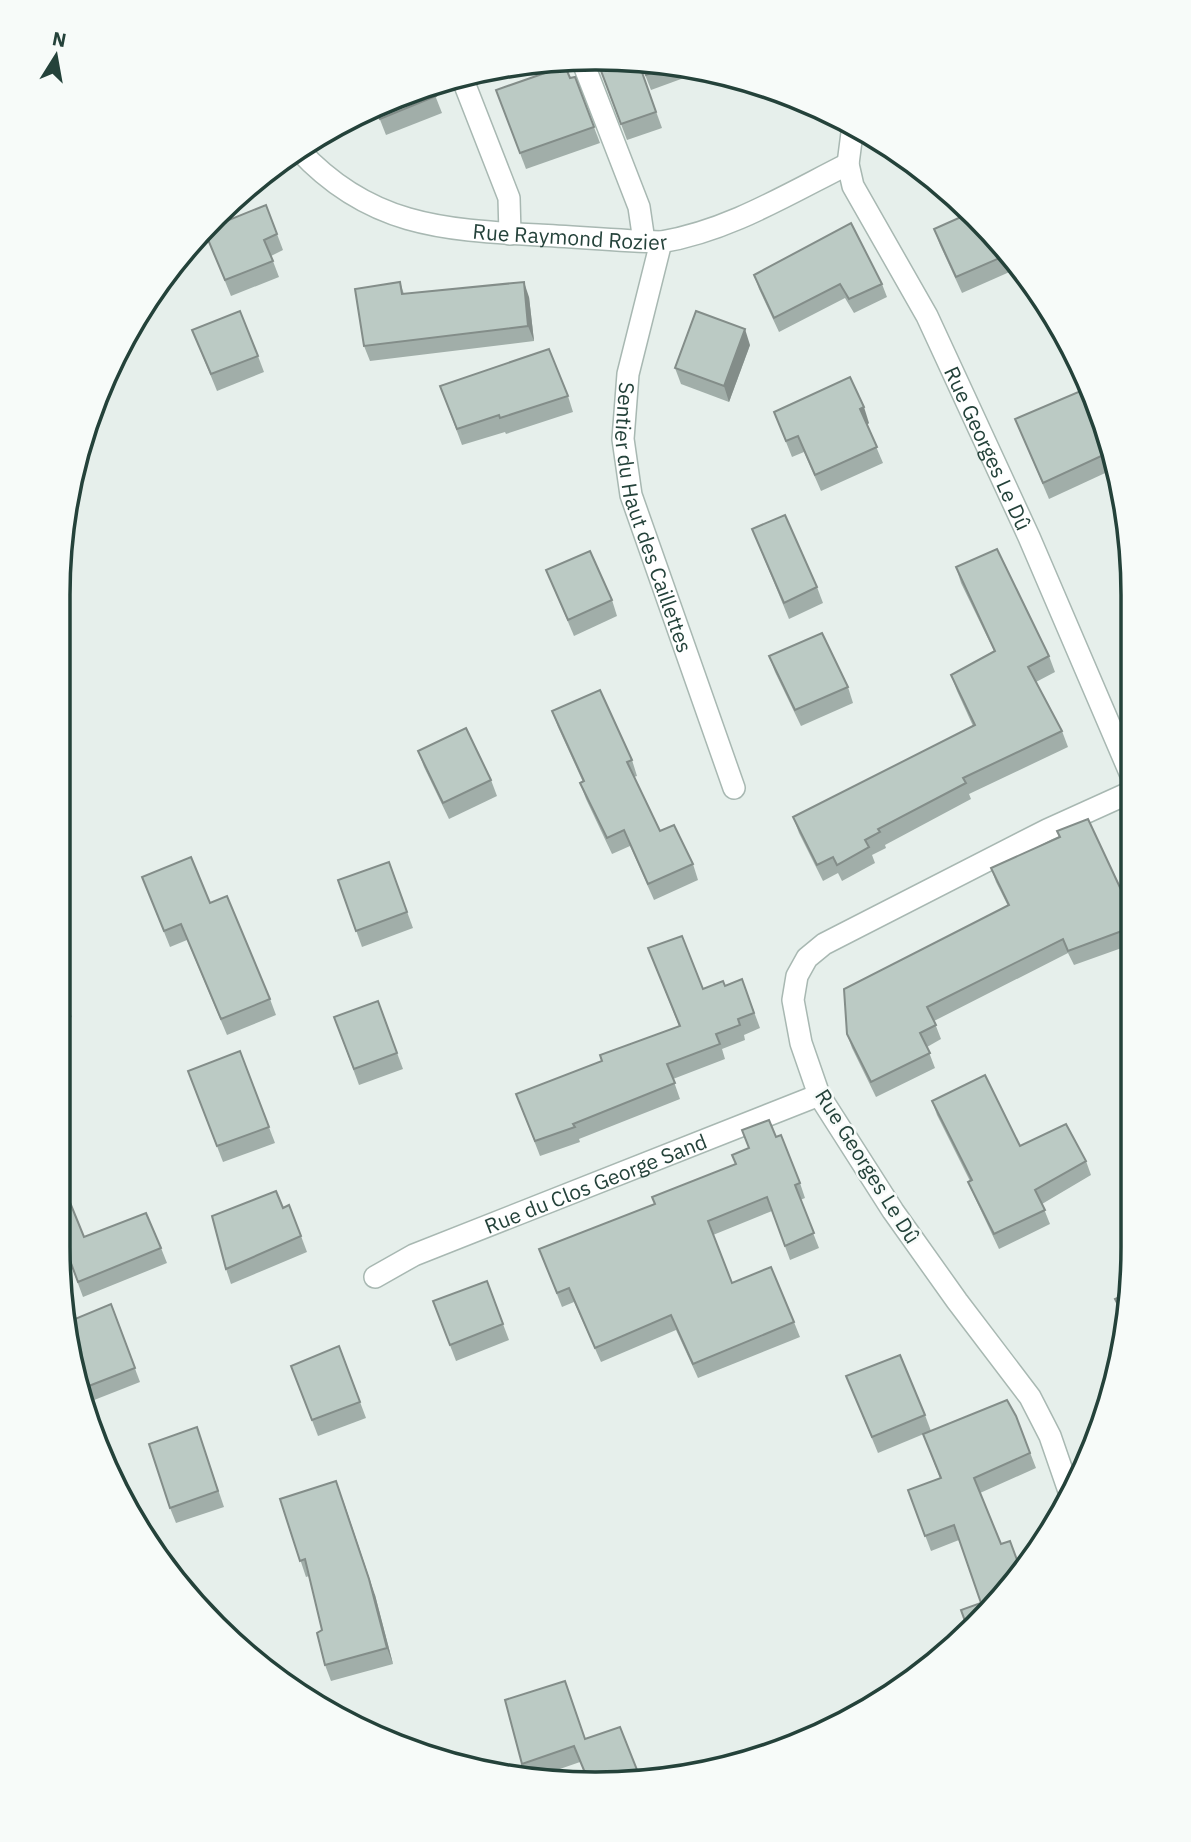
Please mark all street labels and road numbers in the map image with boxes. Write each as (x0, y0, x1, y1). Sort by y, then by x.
street label: Rue Raymond Rozier (471, 217, 670, 256)
street label: Rue Georges Le Dû (938, 362, 1038, 535)
street label: Sentier du Haut des Caillettes (609, 381, 699, 656)
street label: Rue Georges Le Dû (809, 1083, 927, 1249)
street label: Rue du Clos George Sand (480, 1127, 711, 1240)

